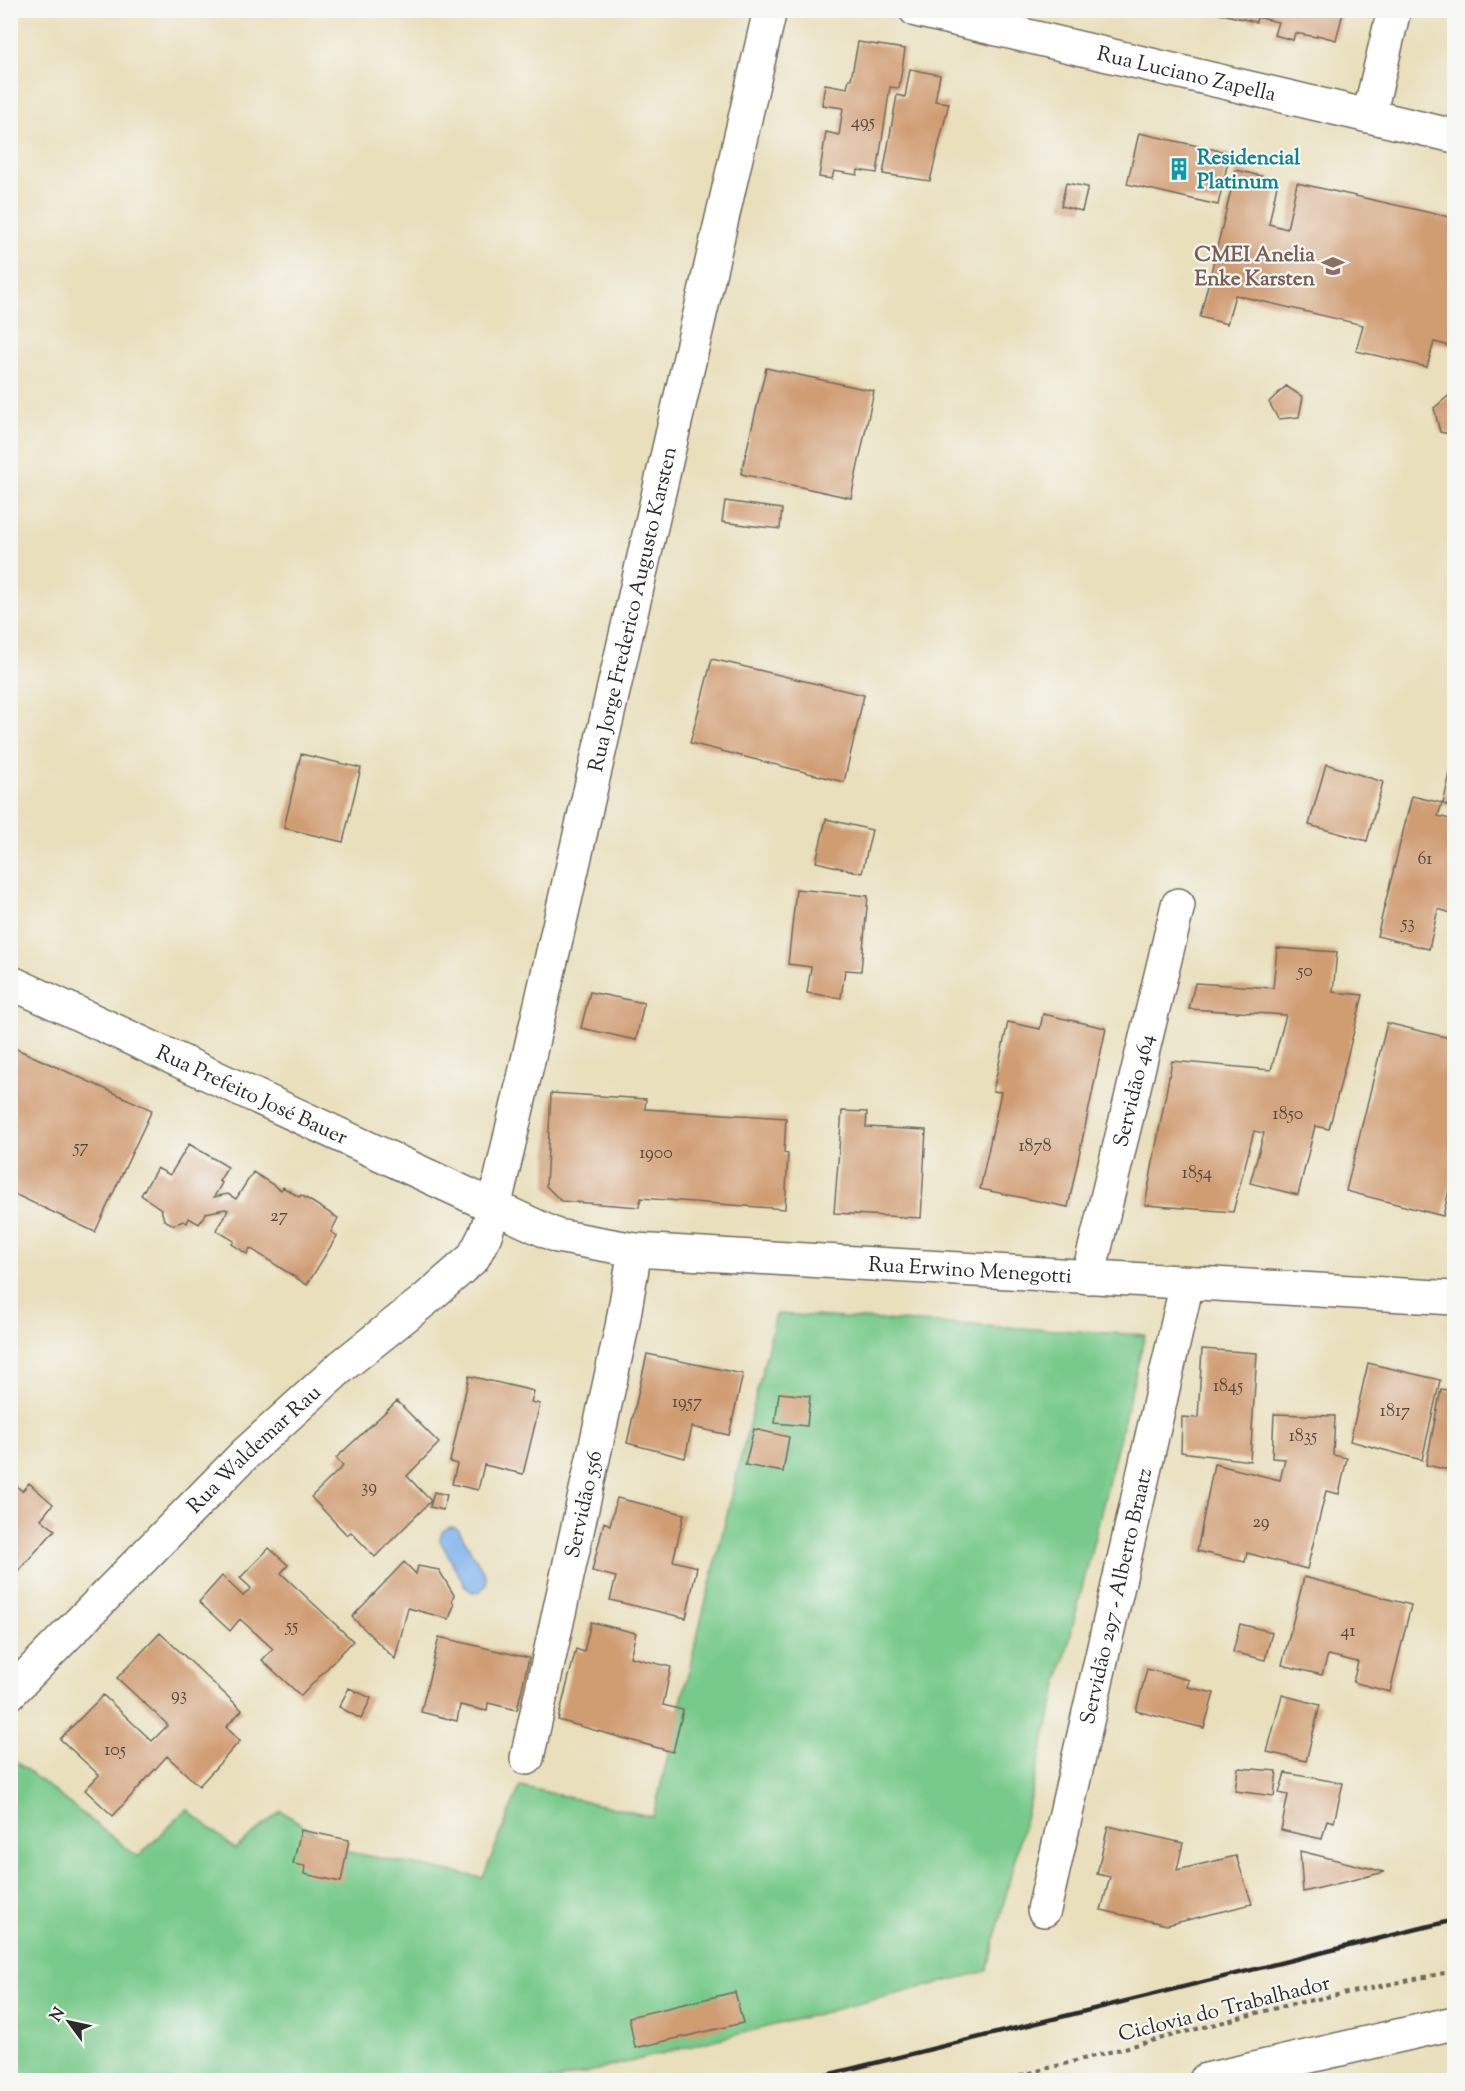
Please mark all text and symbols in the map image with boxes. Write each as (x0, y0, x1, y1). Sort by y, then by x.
street label: Rua Luciano Zapella (1094, 40, 1279, 111)
house number: 495 (851, 110, 875, 136)
place label: Residencial Platinum (1197, 144, 1300, 198)
building icon: Residencial Platinum (1166, 156, 1192, 182)
place label: CMEI Anelia Enke Karsten (1194, 241, 1316, 295)
school or university icon: CMEI Anelia Enke Karsten (1320, 253, 1346, 279)
street label: Rua Jorge Frederico Augusto Karsten (582, 444, 686, 775)
house number: 61 (1418, 847, 1432, 873)
house number: 53 (1400, 911, 1415, 937)
house number: 50 (1296, 959, 1313, 985)
street label: Servidão 464 (1107, 1031, 1163, 1150)
street label: Rua Prefeito José Bauer (151, 1039, 352, 1154)
house number: 1850 (1273, 1102, 1303, 1128)
house number: 1878 (1018, 1134, 1052, 1160)
house number: 57 (72, 1135, 89, 1161)
house number: 1900 (639, 1141, 673, 1167)
house number: 1854 (1182, 1161, 1212, 1187)
house number: 27 (270, 1204, 288, 1230)
street label: Rua Erwino Menegotti (867, 1251, 1073, 1293)
house number: 1845 (1213, 1374, 1243, 1400)
street label: Rua Waldemar Rau (181, 1379, 329, 1521)
house number: 1957 (672, 1390, 702, 1416)
house number: 1817 (1380, 1399, 1410, 1425)
house number: 1835 (1289, 1424, 1317, 1450)
street label: Servidão 556 (559, 1448, 611, 1561)
street label: Servidão 297 - Alberto Braatz (1074, 1465, 1161, 1727)
house number: 39 (361, 1475, 377, 1501)
house number: 29 (1252, 1510, 1270, 1536)
house number: 55 (285, 1614, 298, 1640)
house number: 41 (1340, 1619, 1356, 1645)
house number: 93 (171, 1683, 187, 1709)
house number: 105 (104, 1738, 126, 1764)
street label: Ciclovia do Trabalhador (1116, 1969, 1334, 2051)
north arrow (39, 1992, 99, 2052)
text: N (45, 2003, 72, 2027)

